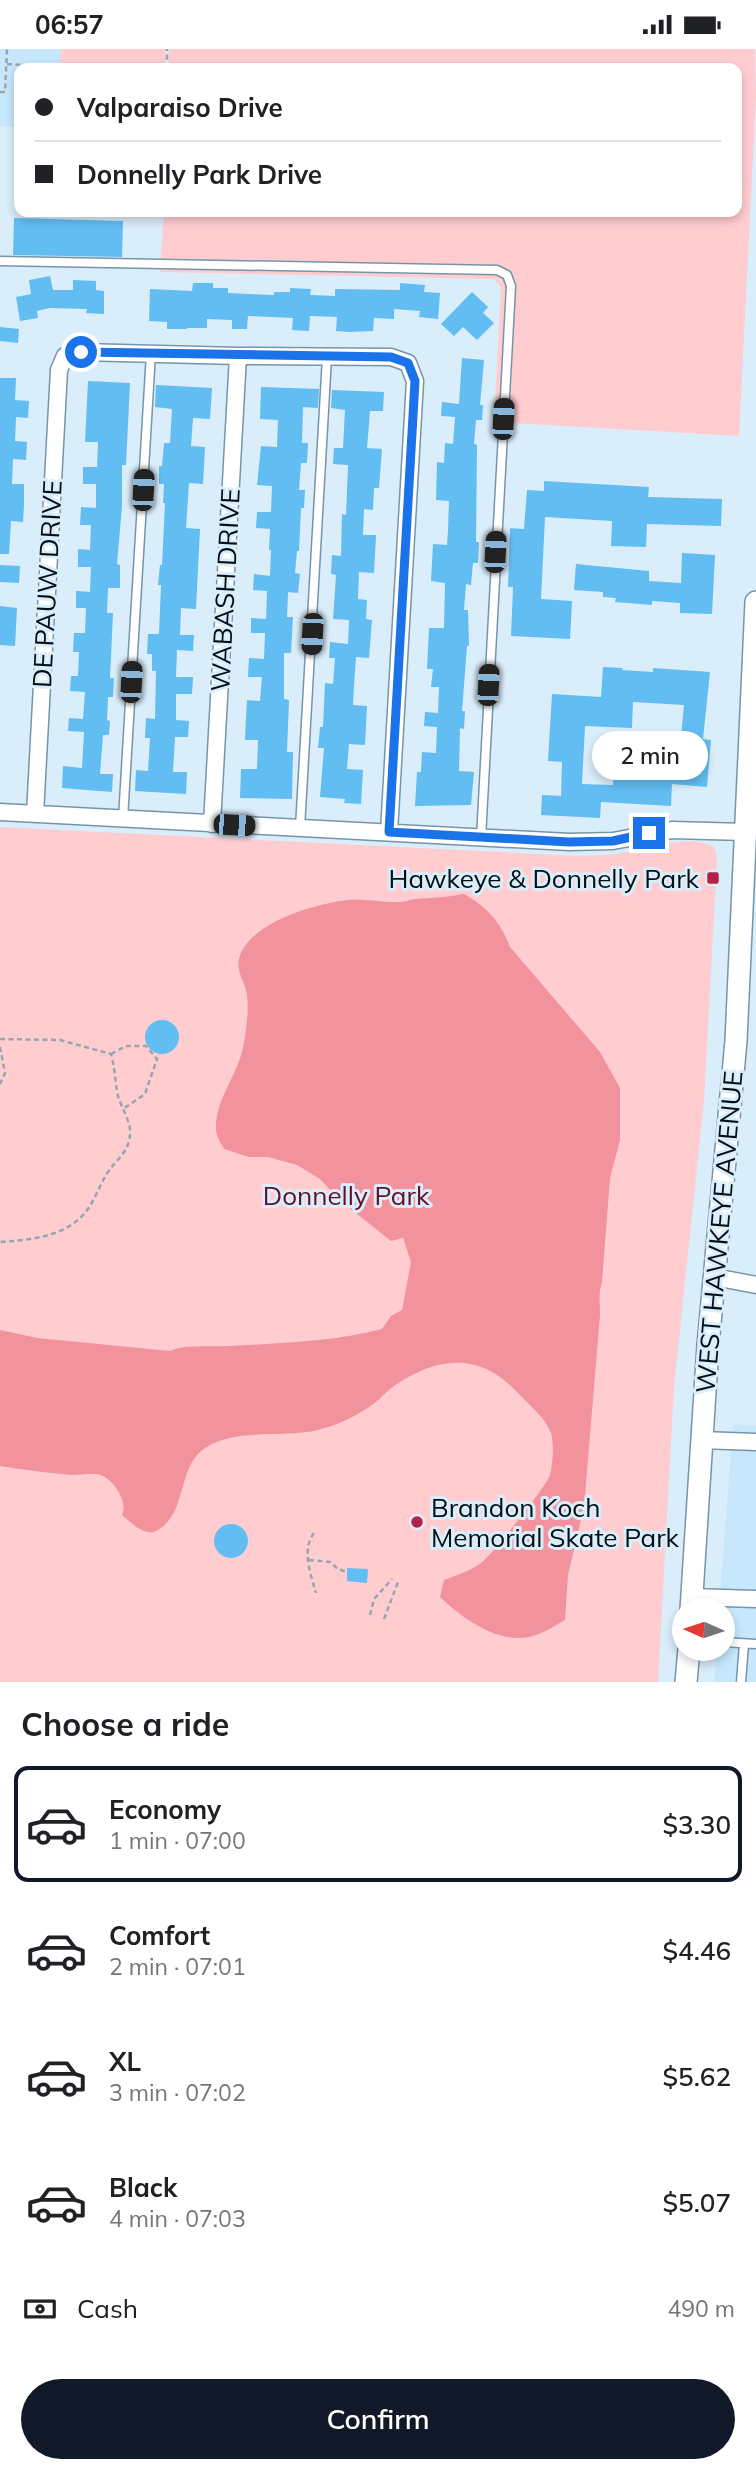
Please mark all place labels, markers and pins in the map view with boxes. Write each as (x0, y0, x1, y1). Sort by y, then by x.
place label: Hawkeye & Donnelly Park (389, 862, 700, 895)
marker: Hawkeye & Donnelly Park (705, 870, 721, 886)
place label: Brandon Koch Memorial Skate Park (431, 1491, 680, 1554)
marker: Brandon Koch Memorial Skate Park (409, 1514, 425, 1530)

